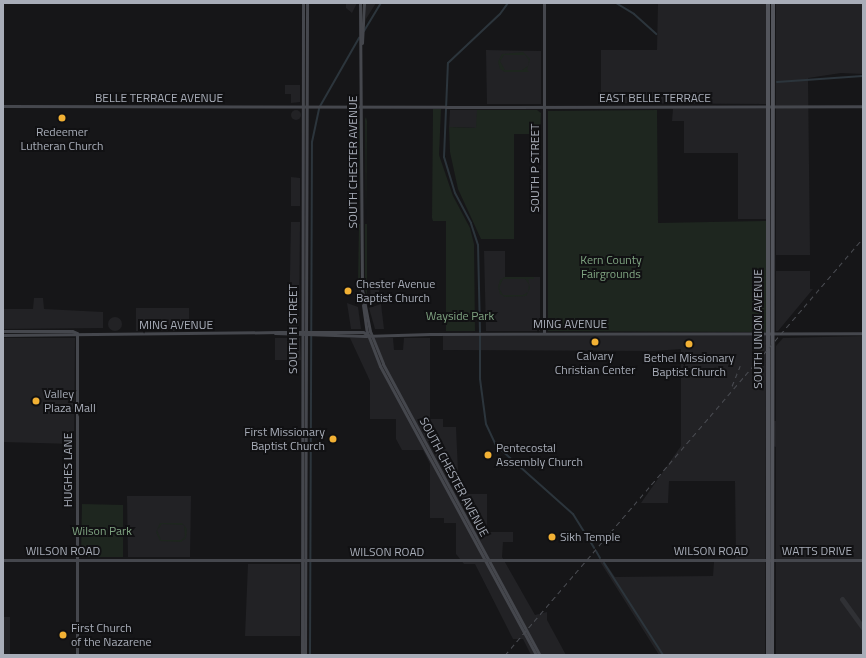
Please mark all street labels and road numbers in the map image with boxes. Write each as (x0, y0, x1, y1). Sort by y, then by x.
street label: BELLE TERRACE AVENUE (95, 91, 223, 105)
street label: EAST BELLE TERRACE (599, 91, 711, 105)
street label: SOUTH CHESTER AVENUE (346, 96, 360, 228)
street label: SOUTH P STREET (528, 124, 542, 212)
street label: SOUTH UNION AVENUE (751, 269, 765, 389)
street label: SOUTH H STREET (286, 284, 300, 374)
street label: MING AVENUE (533, 317, 607, 331)
street label: MING AVENUE (139, 318, 213, 332)
street label: SOUTH CHESTER AVENUE (416, 415, 492, 539)
street label: HUGHES LANE (61, 433, 75, 507)
street label: WILSON ROAD (26, 544, 100, 558)
street label: WILSON ROAD (674, 544, 748, 558)
street label: WATTS DRIVE (782, 544, 852, 558)
street label: WILSON ROAD (350, 545, 424, 559)

